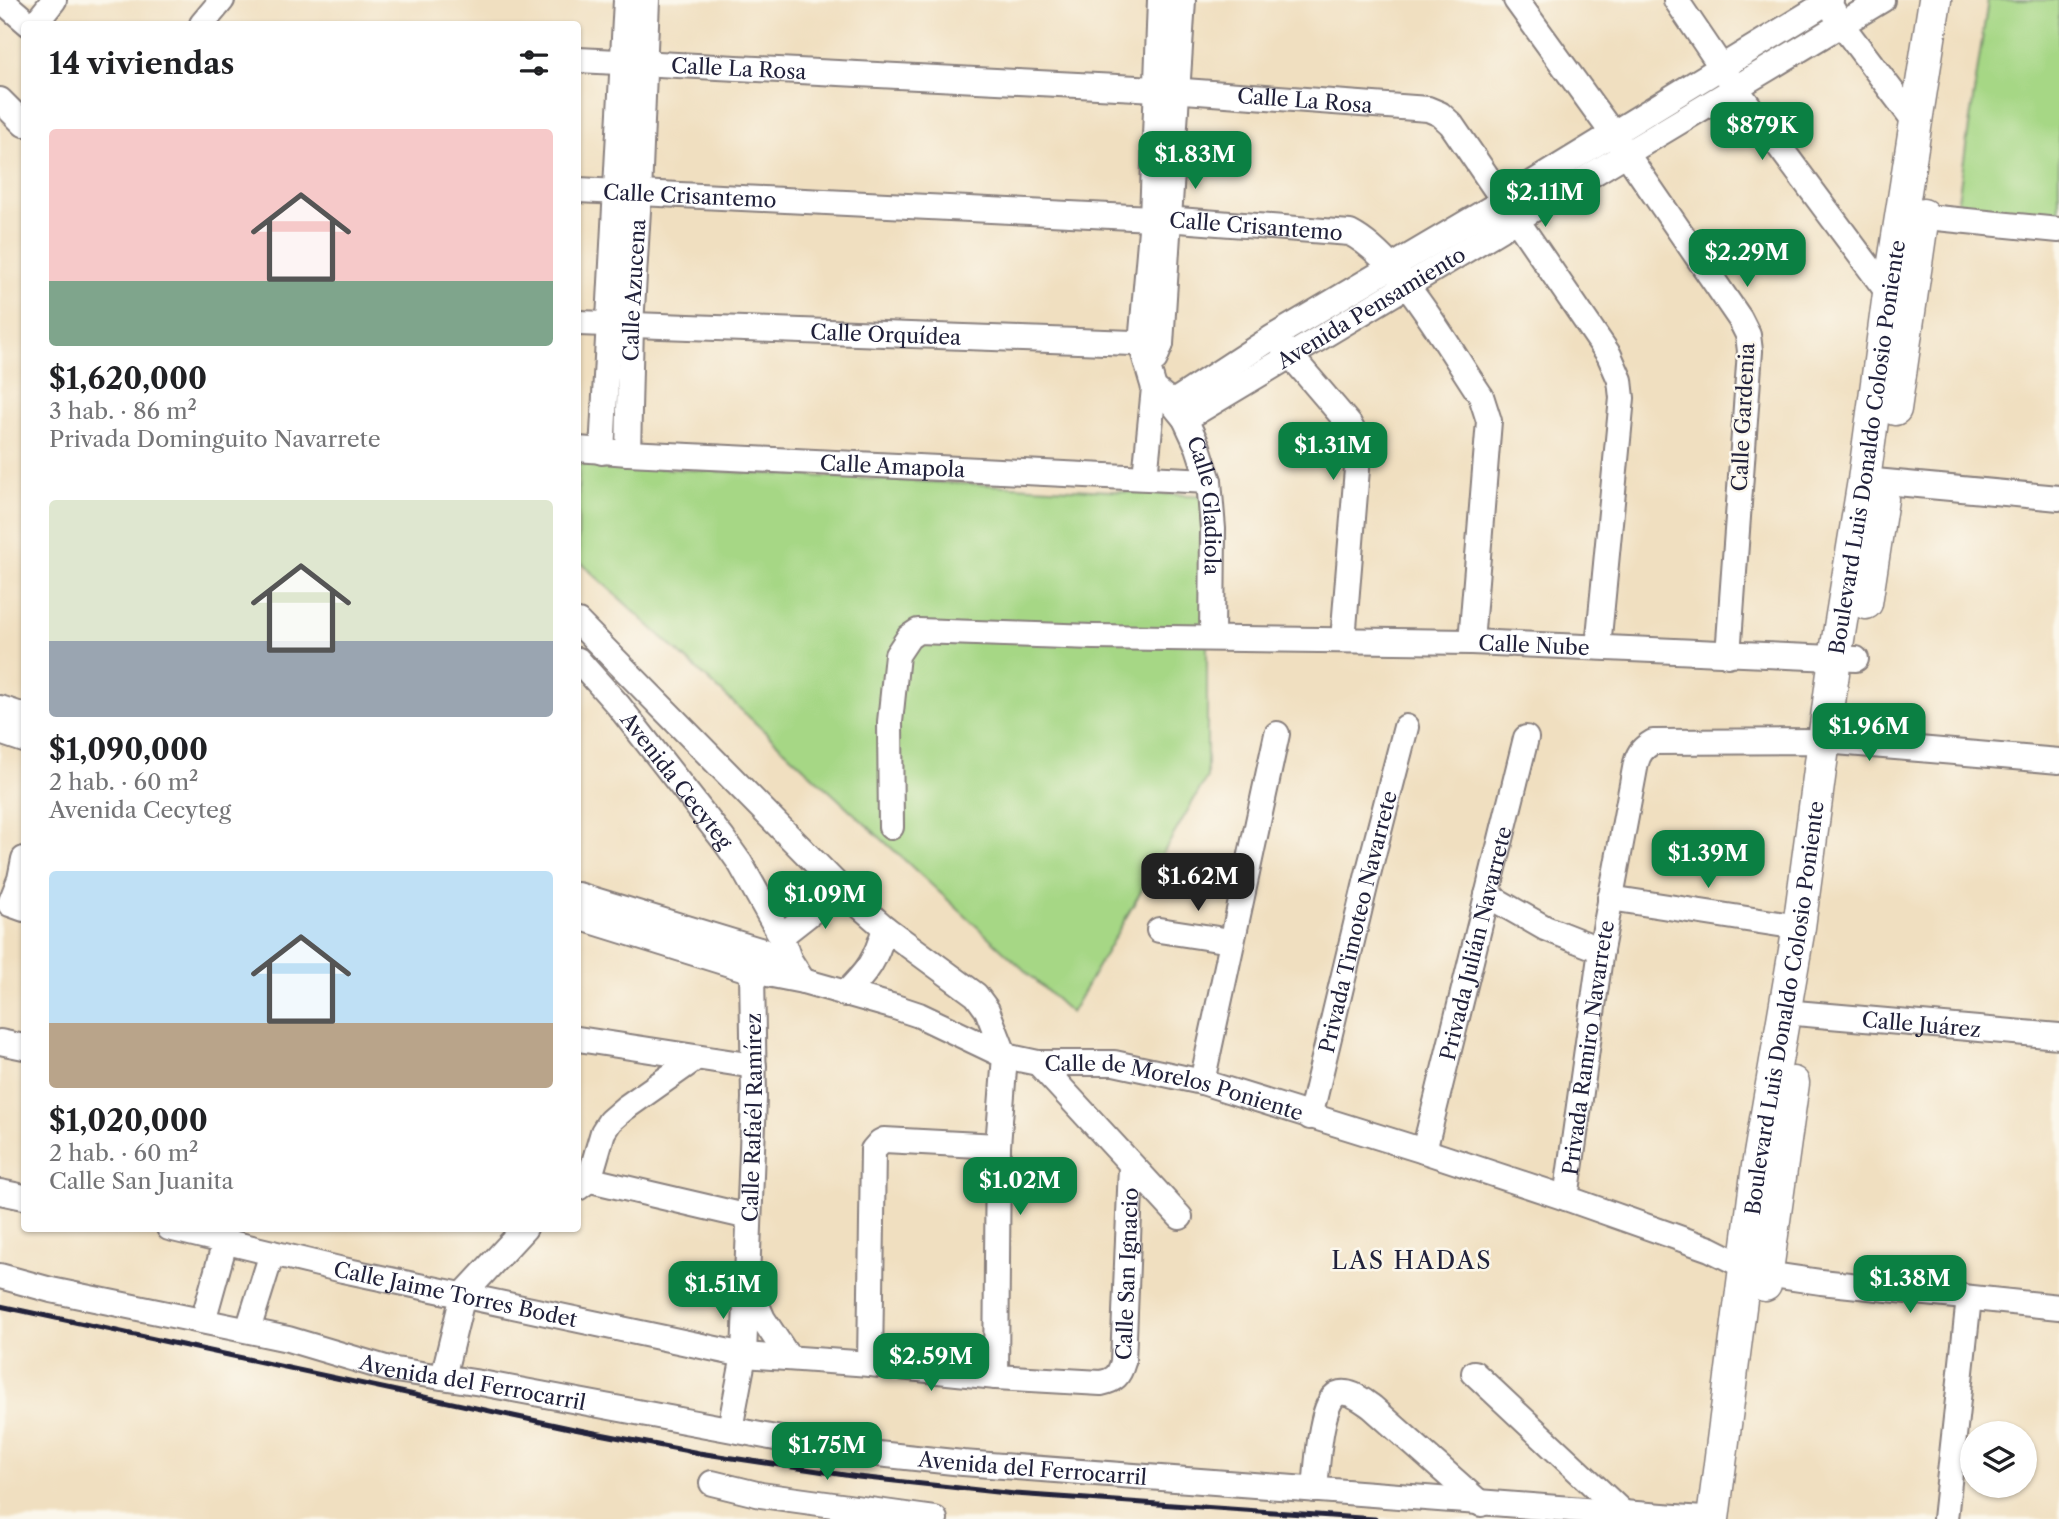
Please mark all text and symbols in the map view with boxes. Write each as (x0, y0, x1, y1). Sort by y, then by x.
icon: filters (515, 44, 553, 82)
text: 14 viviendas (49, 45, 235, 82)
street label: Calle La Rosa (670, 52, 808, 84)
street label: Calle La Rosa (1236, 82, 1374, 117)
pin: $879K (1713, 102, 1811, 162)
text: $879K (1726, 111, 1798, 139)
pin: $1.83M (1138, 132, 1252, 191)
text: $1.83M (1154, 140, 1236, 168)
pin: $2.11M (1488, 170, 1602, 229)
icon: home (238, 174, 364, 300)
text: $2.11M (1506, 178, 1584, 206)
street label: Calle Crisantemo (603, 179, 777, 212)
street label: Calle Crisantemo (1169, 207, 1344, 245)
street label: Calle Azucena (618, 217, 650, 362)
pin: $2.29M (1690, 230, 1804, 289)
text: $2.29M (1705, 238, 1789, 266)
street label: Boulevard Luis Donaldo Colosio Poniente (1823, 238, 1910, 656)
street label: Avenida Pensamiento (1271, 241, 1470, 374)
street label: Calle Orquídea (810, 319, 963, 349)
street label: Calle Gardenia (1727, 341, 1759, 492)
text: $1,620,000 (49, 360, 207, 397)
text: 3 hab. · 86 m² (49, 397, 197, 425)
pin: $1.31M (1276, 422, 1390, 482)
text: Privada Dominguito Navarrete (49, 425, 381, 453)
text: $1.31M (1294, 431, 1372, 459)
street label: Calle Gladiola (1182, 432, 1226, 576)
street label: Calle Amapola (819, 450, 967, 482)
icon: home (238, 545, 364, 671)
street label: Calle Nube (1478, 630, 1590, 660)
pin: $1.96M (1812, 704, 1926, 763)
street label: Avenida Cecyteg (615, 706, 739, 854)
text: $1.96M (1829, 712, 1909, 740)
text: $1,090,000 (49, 731, 208, 768)
text: 2 hab. · 60 m² (49, 768, 199, 796)
street label: Privada Timoteo Navarrete (1313, 788, 1402, 1055)
text: Avenida Cecyteg (49, 796, 231, 824)
street label: Boulevard Luis Donaldo Colosio Poniente (1739, 799, 1828, 1216)
street label: Privada Julián Navarrete (1434, 824, 1516, 1063)
pin: $1.39M (1651, 830, 1765, 890)
text: $1.39M (1668, 839, 1748, 867)
pin: $1.62M (1141, 853, 1255, 913)
text: $1.62M (1157, 862, 1239, 890)
pin: $1.09M (768, 872, 882, 931)
text: $1.09M (784, 880, 866, 908)
icon: home (238, 916, 364, 1042)
street label: Privada Ramiro Navarrete (1557, 918, 1619, 1177)
street label: Calle Juárez (1861, 1006, 1982, 1042)
street label: Calle Rafaél Ramírez (737, 1013, 767, 1223)
street label: Calle de Morelos Poniente (1044, 1051, 1306, 1125)
text: $1,020,000 (49, 1102, 208, 1139)
text: 2 hab. · 60 m² (49, 1139, 199, 1167)
pin: $1.02M (963, 1158, 1077, 1217)
text: $1.02M (979, 1166, 1061, 1194)
text: Calle San Juanita (49, 1167, 234, 1195)
street label: Calle San Ignacio (1111, 1187, 1143, 1361)
district label: LAS HADAS (1331, 1246, 1493, 1275)
street label: Calle Jaime Torres Bodet (331, 1256, 580, 1332)
pin: $1.38M (1853, 1256, 1967, 1315)
pin: $1.51M (666, 1262, 780, 1321)
text: $1.38M (1869, 1264, 1951, 1292)
text: $1.51M (684, 1270, 762, 1298)
pin: $2.59M (874, 1334, 988, 1393)
text: $2.59M (889, 1342, 973, 1370)
street label: Avenida del Ferrocarril (356, 1348, 588, 1415)
map controls (1960, 1421, 2037, 1498)
button: layers (1960, 1421, 2037, 1498)
pin: $1.75M (770, 1422, 884, 1482)
text: $1.75M (788, 1431, 866, 1459)
street label: Avenida del Ferrocarril (916, 1446, 1148, 1489)

